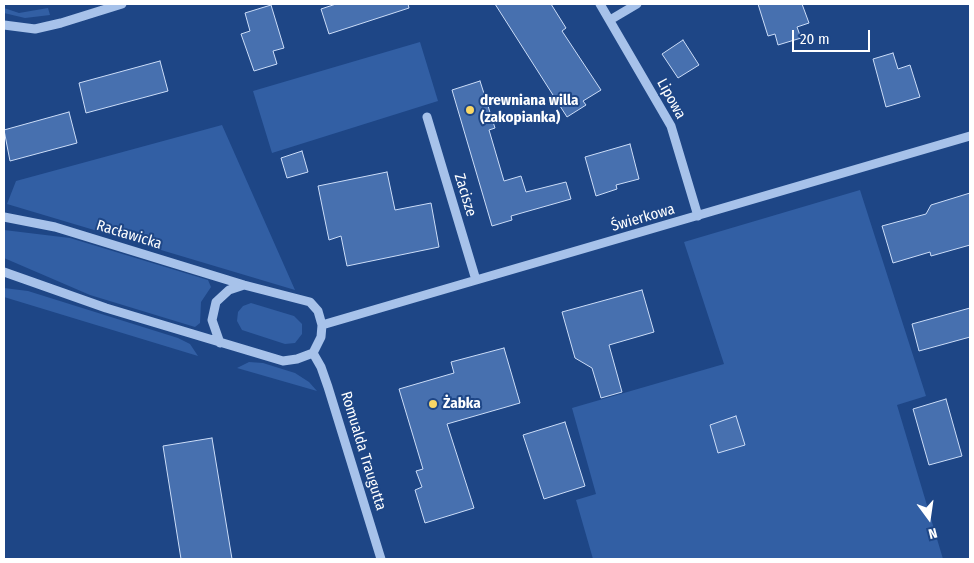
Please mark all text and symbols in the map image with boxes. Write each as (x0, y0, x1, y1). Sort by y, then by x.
scale bar (794, 20, 872, 52)
text: 20 m (800, 30, 830, 48)
street label: Lipowa (653, 76, 689, 122)
place label: drewniana willa (zakopianka) (480, 92, 579, 127)
marker: drewniana willa (zakopianka) (464, 104, 476, 116)
street label: Zacisze (450, 171, 480, 219)
street label: Świerkowa (609, 200, 677, 236)
street label: Racławicka (94, 217, 164, 253)
street label: Romualda Traugutta (336, 389, 390, 513)
place label: Żabka (443, 395, 481, 413)
marker: Żabka (427, 398, 439, 410)
north arrow (904, 493, 954, 543)
text: N (927, 524, 939, 542)

